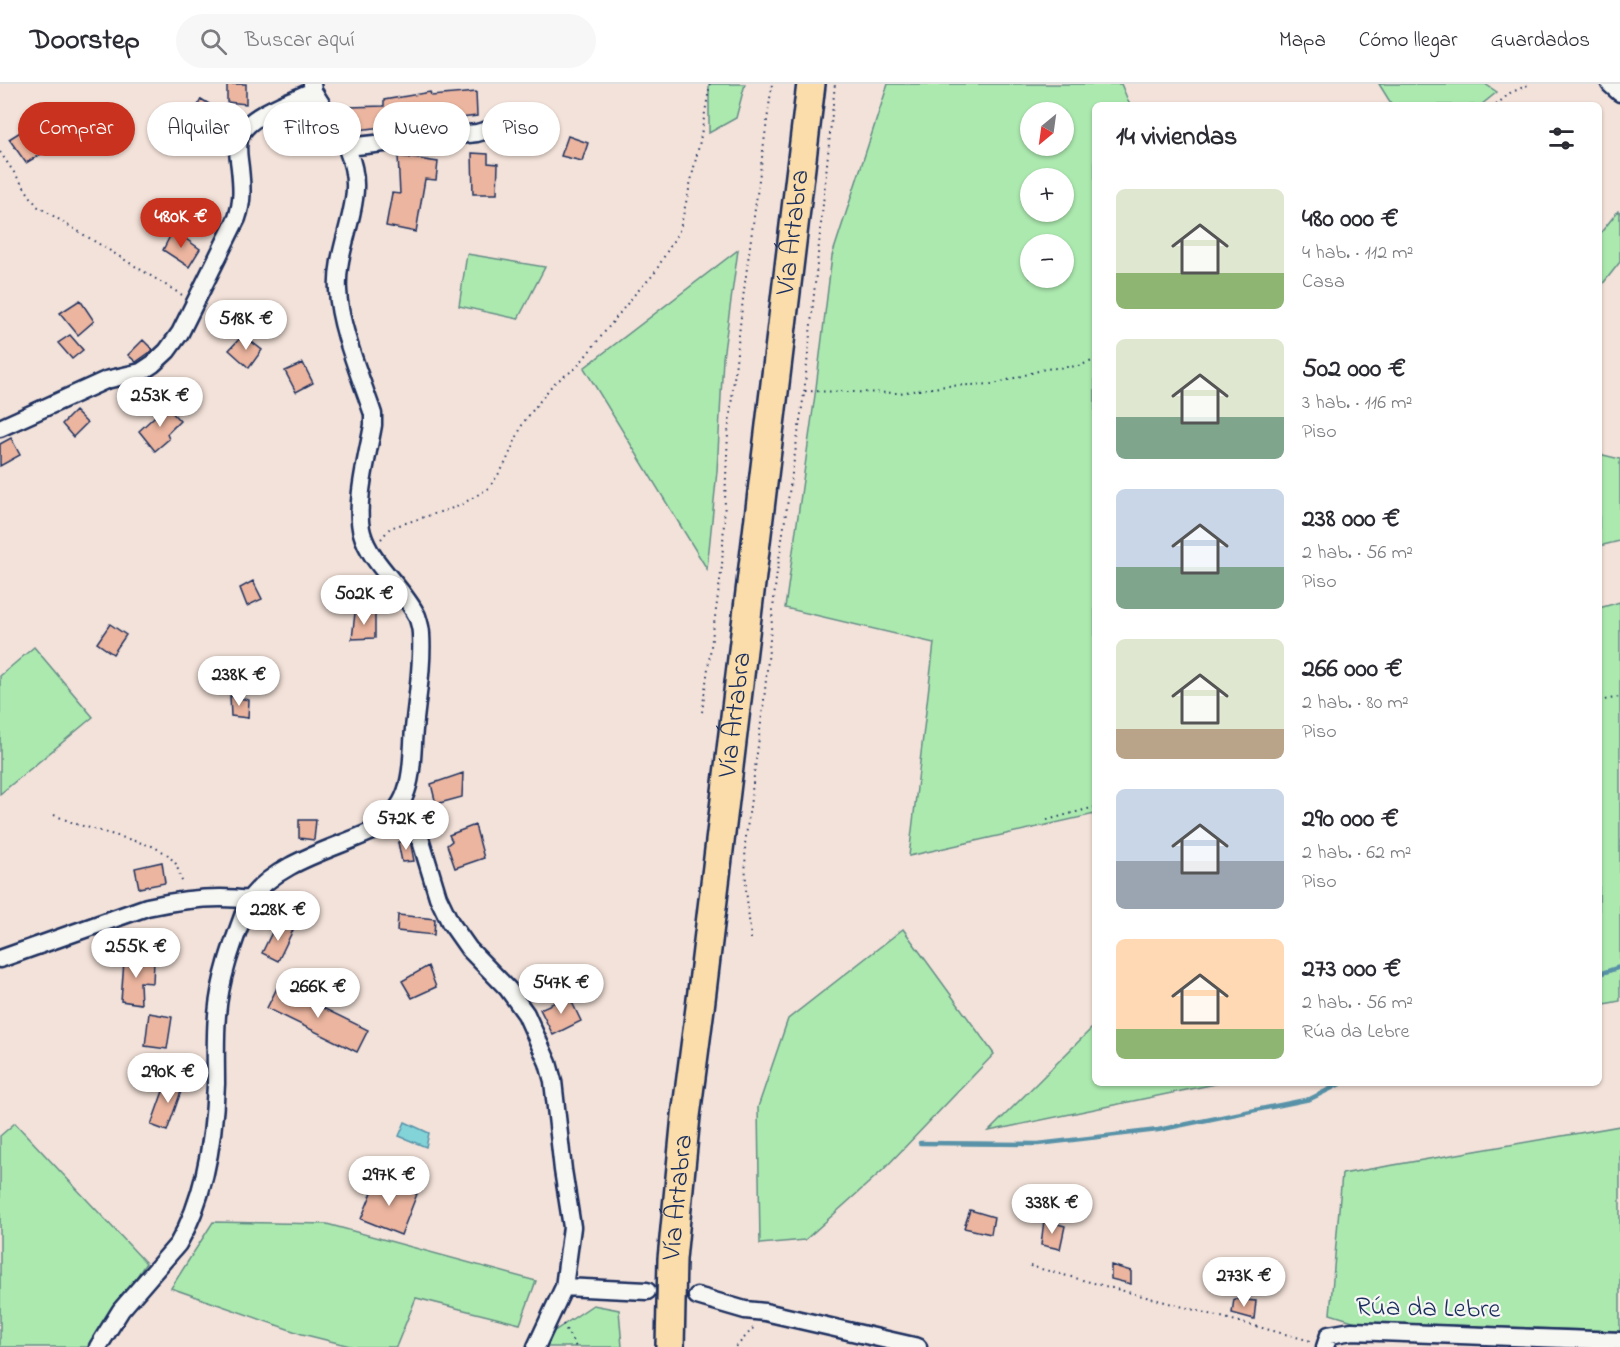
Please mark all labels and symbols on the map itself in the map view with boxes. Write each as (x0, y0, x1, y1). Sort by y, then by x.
north arrow (1020, 102, 1074, 156)
street label: Vía Ártabra (766, 167, 820, 298)
pin: 480K € (132, 198, 230, 249)
pin: 518K € (197, 300, 295, 351)
pin: 253K € (111, 377, 209, 428)
pin: 502K € (315, 575, 413, 626)
street label: Vía Ártabra (708, 650, 762, 781)
pin: 238K € (190, 656, 288, 707)
pin: 572K € (357, 800, 455, 851)
pin: 228K € (229, 891, 327, 942)
pin: 255K € (87, 928, 185, 979)
pin: 547K € (512, 964, 610, 1015)
pin: 266K € (269, 968, 367, 1019)
pin: 290K € (119, 1053, 217, 1104)
street label: Vía Ártabra (652, 1133, 704, 1263)
pin: 297K € (340, 1156, 438, 1207)
pin: 338K € (1003, 1184, 1101, 1235)
pin: 273K € (1195, 1257, 1293, 1308)
street label: Rúa da Lebre (1355, 1288, 1502, 1330)

